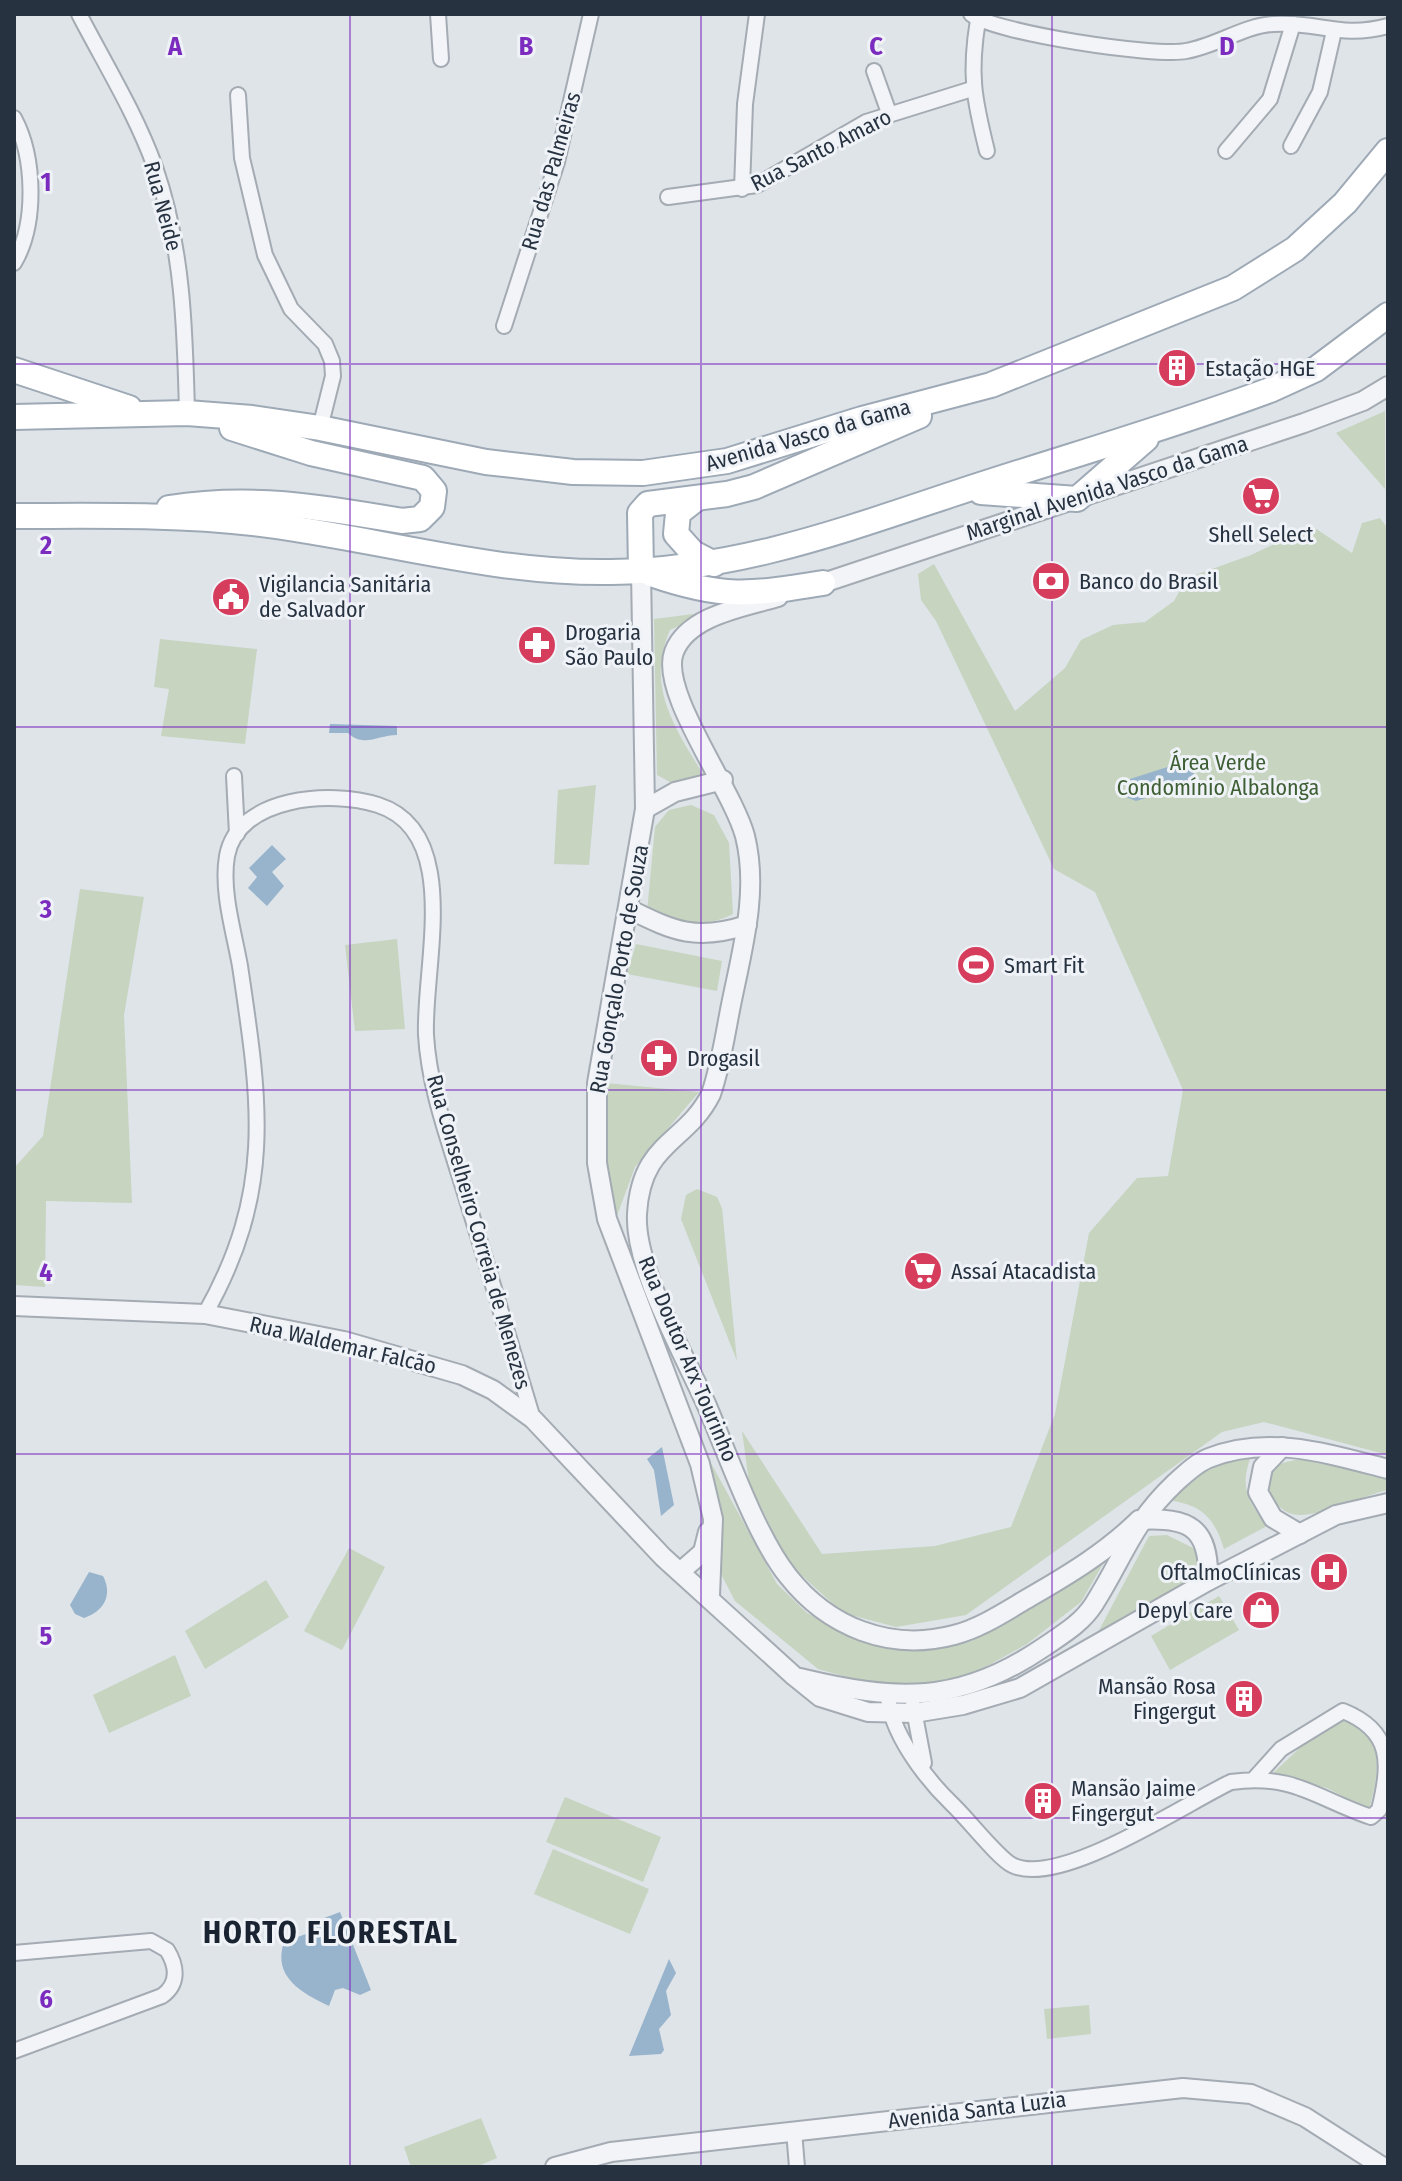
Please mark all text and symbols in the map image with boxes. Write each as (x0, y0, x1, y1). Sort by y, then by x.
text: A (167, 31, 183, 62)
text: B (519, 31, 534, 62)
text: C (869, 31, 883, 62)
text: D (1219, 31, 1235, 62)
street label: Rua das Palmeiras (515, 89, 587, 253)
street label: Rua Santo Amaro (746, 103, 896, 197)
street label: Rua Neide (138, 158, 188, 254)
text: 1 (41, 167, 52, 198)
building icon: Estação HGE (1156, 347, 1198, 389)
place label: Estação HGE (1205, 355, 1315, 382)
street label: Avenida Vasco da Gama (702, 393, 914, 477)
street label: Marginal Avenida Vasco da Gama (963, 430, 1251, 546)
supermarket icon: Shell Select (1240, 475, 1282, 517)
place label: Shell Select (1208, 521, 1314, 548)
text: 2 (39, 530, 52, 561)
bank icon: Banco do Brasil (1030, 560, 1072, 602)
place label: Banco do Brasil (1079, 568, 1218, 595)
place label: Vigilancia Sanitária de Salvador (259, 571, 431, 623)
public building icon: Vigilancia Sanitária de Salvador (210, 576, 252, 618)
place label: Drogaria São Paulo (565, 619, 653, 671)
pharmacy icon: Drogaria São Paulo (516, 624, 558, 666)
park label: Área Verde Condomínio Albalonga (1117, 749, 1319, 801)
street label: Rua Gonçalo Porto de Souza (584, 842, 654, 1096)
text: 3 (39, 894, 52, 925)
sports icon: Smart Fit (955, 944, 997, 986)
place label: Smart Fit (1004, 952, 1085, 979)
pharmacy icon: Drogasil (638, 1037, 680, 1079)
place label: Drogasil (687, 1045, 760, 1072)
street label: Rua Conselheiro Correia de Menezes (421, 1072, 537, 1392)
supermarket icon: Assaí Atacadista (902, 1250, 944, 1292)
street label: Rua Doutor Arx Tourinho (632, 1252, 744, 1466)
text: 4 (39, 1257, 53, 1288)
place label: Assaí Atacadista (951, 1258, 1096, 1285)
street label: Rua Waldemar Falcão (247, 1310, 439, 1380)
hospital icon: OftalmoClínicas (1308, 1551, 1350, 1593)
place label: OftalmoClínicas (1160, 1559, 1301, 1586)
shop icon: Depyl Care (1240, 1589, 1282, 1631)
place label: Depyl Care (1137, 1597, 1233, 1624)
text: 5 (40, 1621, 53, 1652)
place label: Mansão Rosa Fingergut (1098, 1673, 1217, 1725)
building icon: Mansão Rosa Fingergut (1223, 1678, 1265, 1720)
place label: Mansão Jaime Fingergut (1071, 1775, 1196, 1827)
building icon: Mansão Jaime Fingergut (1022, 1780, 1064, 1822)
district label: HORTO FLORESTAL (203, 1915, 459, 1951)
text: 6 (39, 1984, 53, 2015)
street label: Avenida Santa Luzia (886, 2086, 1068, 2134)

